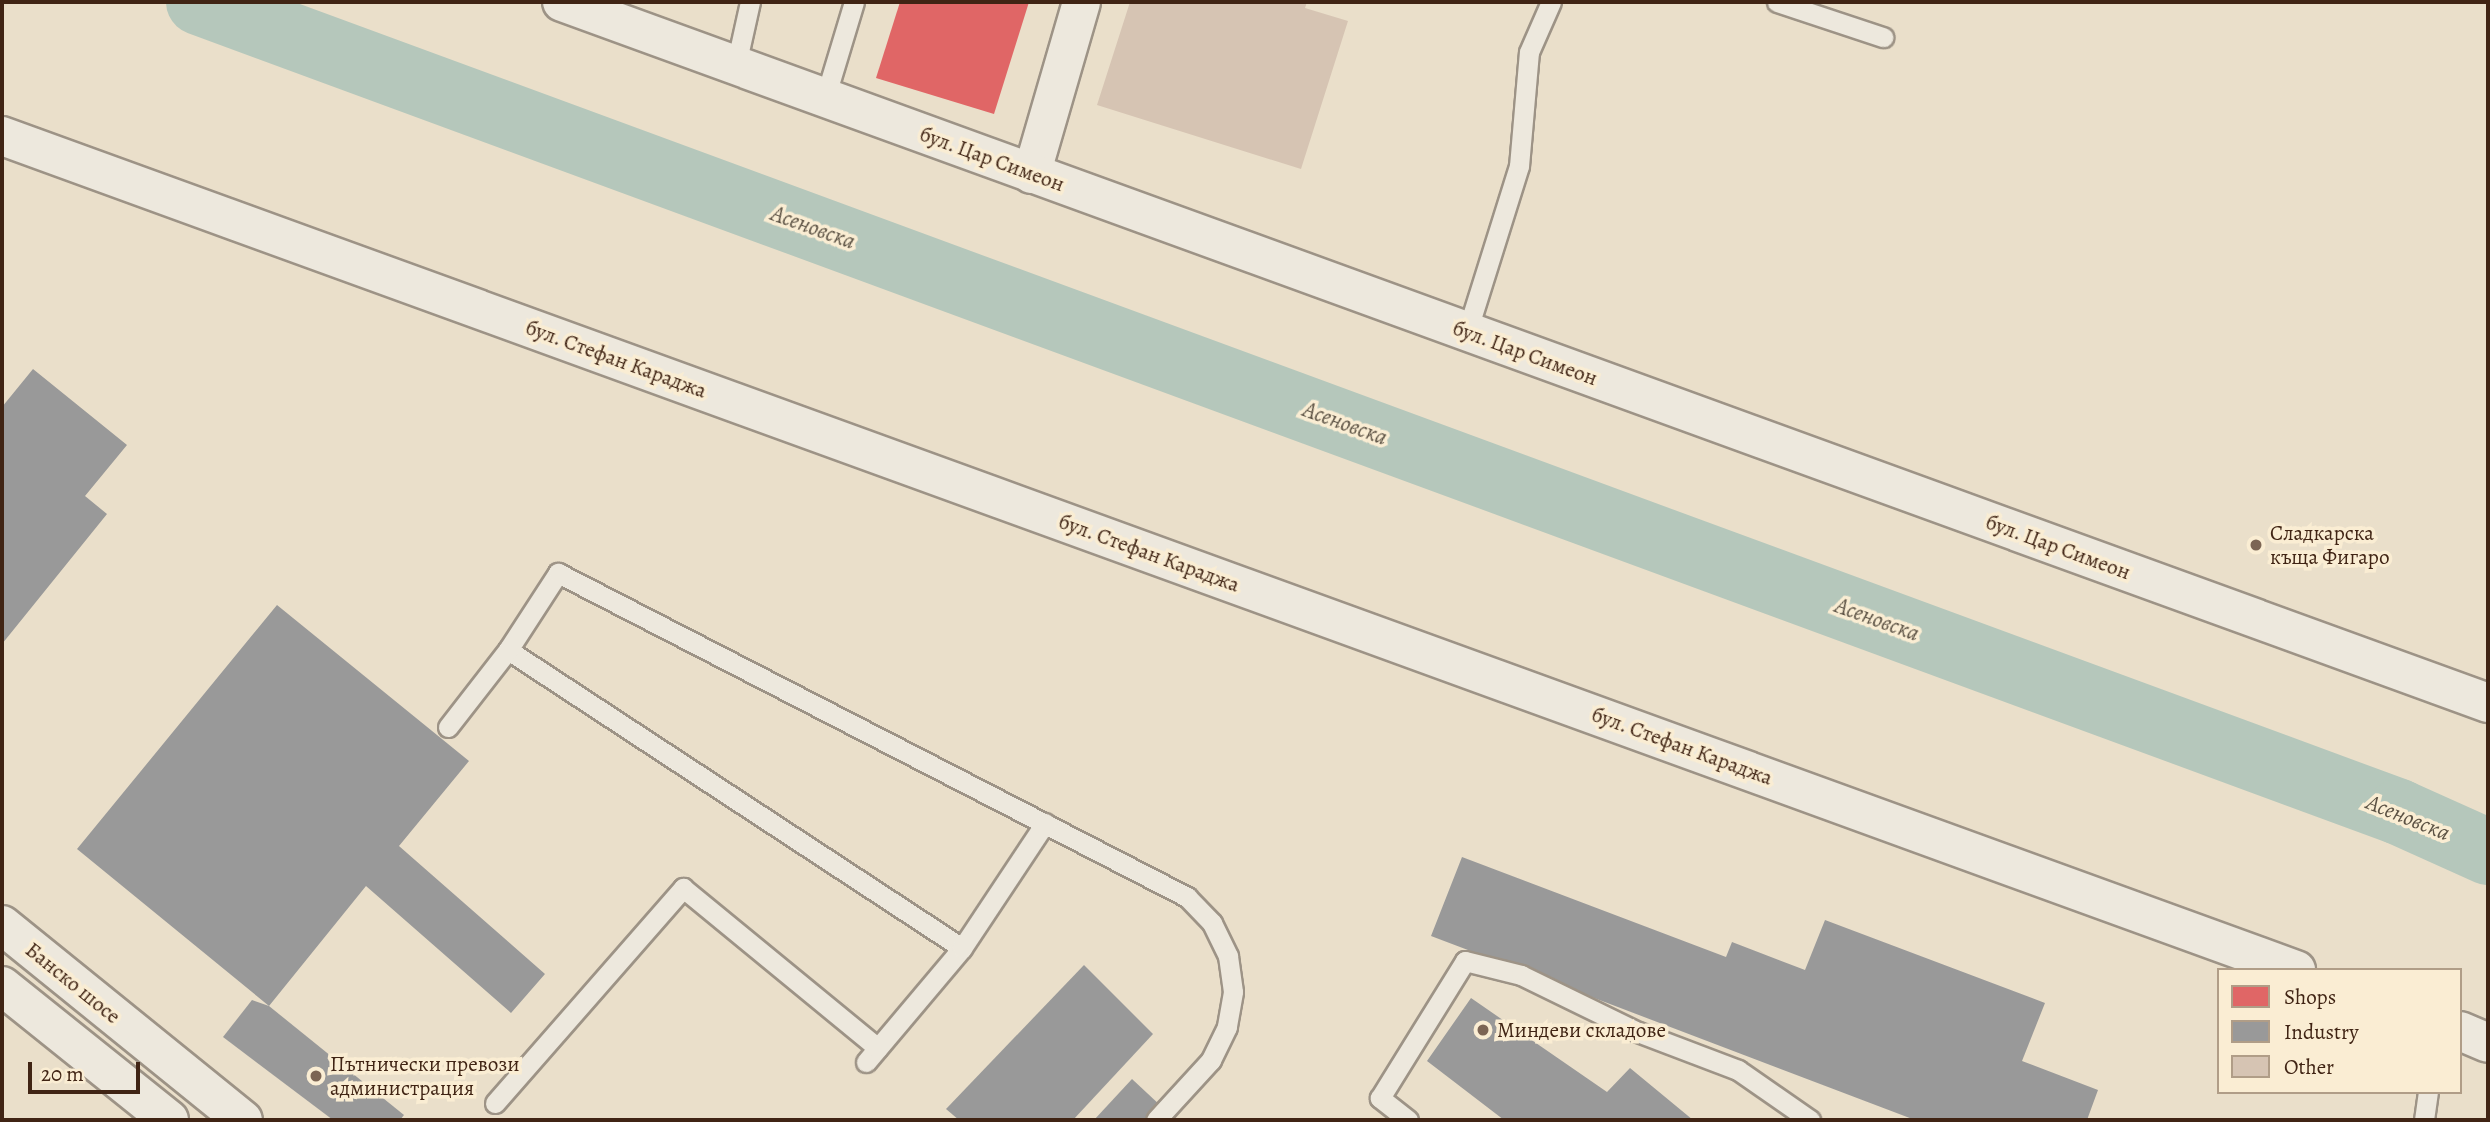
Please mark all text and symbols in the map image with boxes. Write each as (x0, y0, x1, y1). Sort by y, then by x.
street label: бул. Цар Симеон (916, 121, 1068, 197)
water label: Асеновска (767, 200, 859, 256)
street label: бул. Стефан Караджа (522, 314, 710, 404)
street label: бул. Цар Симеон (1449, 315, 1601, 391)
water label: Асеновска (1299, 396, 1391, 452)
street label: бул. Стефан Караджа (1055, 508, 1243, 598)
street label: бул. Цар Симеон (1982, 509, 2134, 585)
place label: Сладкарска къща Фигаро (2270, 520, 2390, 570)
marker: Сладкарска къща Фигаро (2248, 537, 2264, 553)
water label: Асеновска (1831, 592, 1923, 648)
street label: бул. Стефан Караджа (1588, 701, 1776, 791)
water label: Асеновска (2362, 789, 2454, 847)
street label: Банско шосе (20, 937, 126, 1029)
legend (2217, 968, 2462, 1094)
text: Shops (2284, 983, 2336, 1011)
place label: Миндеви складове (1497, 1017, 1666, 1043)
text: Industry (2284, 1018, 2359, 1046)
marker: Миндеви складове (1475, 1022, 1491, 1038)
scale bar (32, 1048, 144, 1092)
place label: Пътнически превози администрация (330, 1051, 520, 1101)
text: Other (2284, 1053, 2334, 1081)
text: 20 m (41, 1060, 84, 1088)
marker: Пътнически превози администрация (308, 1068, 324, 1084)

